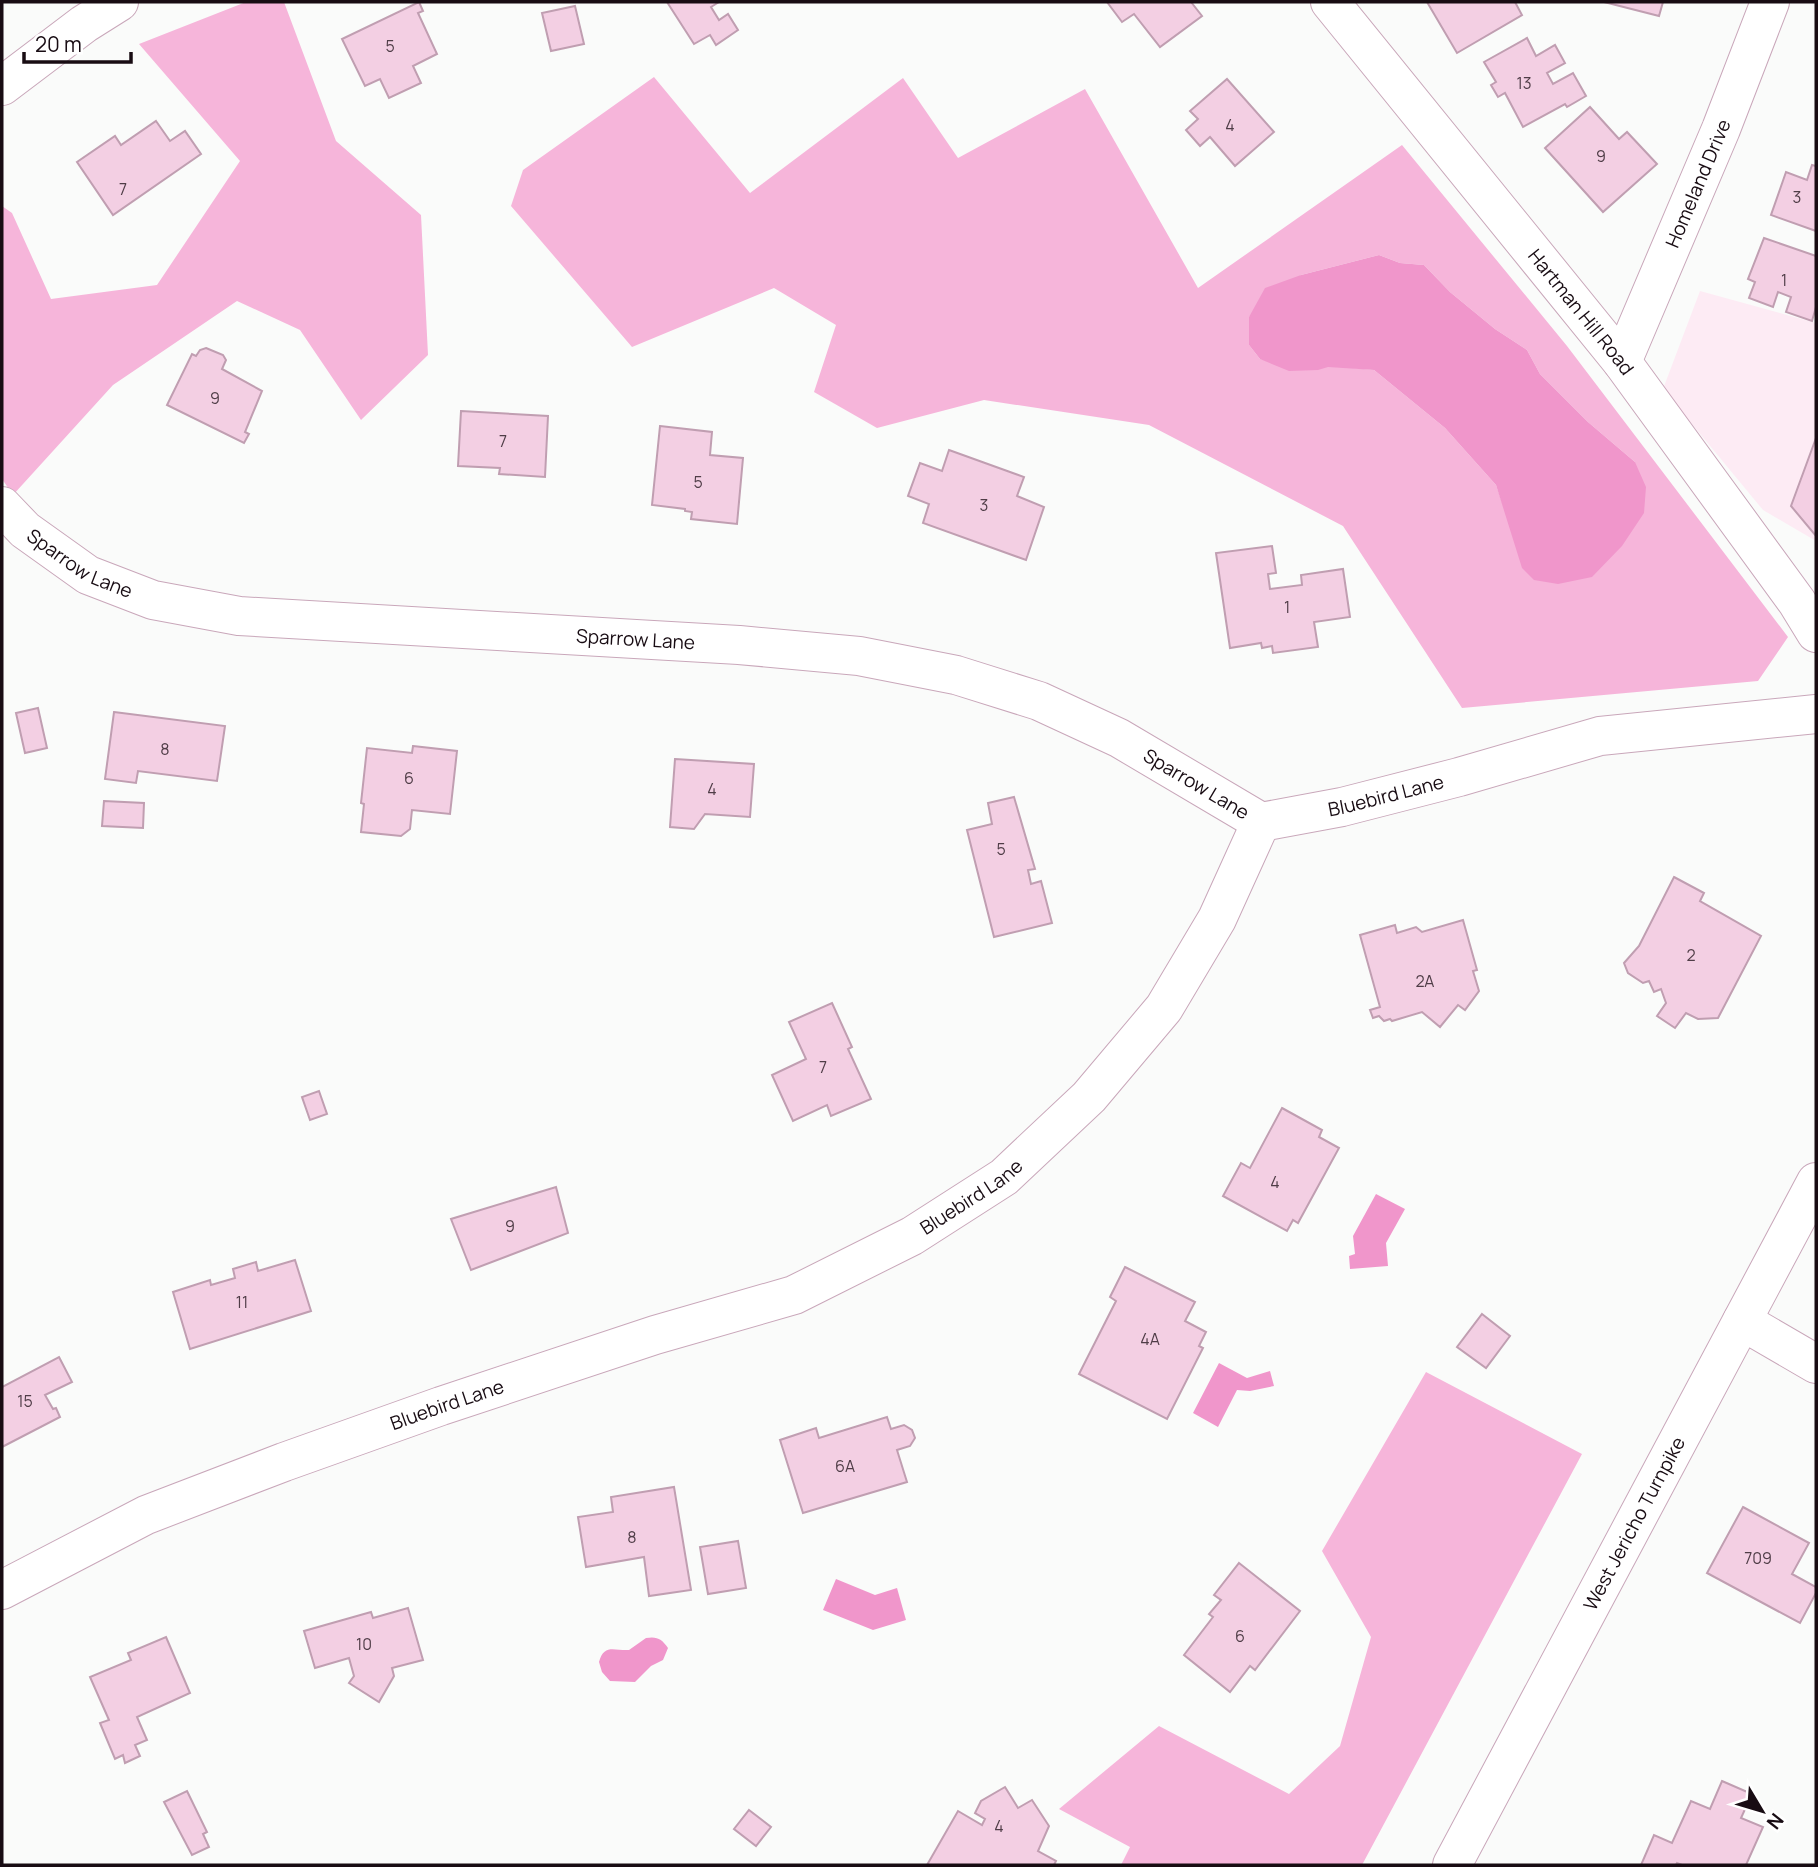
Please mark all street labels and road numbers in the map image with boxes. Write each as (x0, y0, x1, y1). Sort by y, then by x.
street label: Homeland Drive (1659, 116, 1737, 252)
street label: Hartman Hill Road (1522, 243, 1640, 380)
street label: Sparrow Lane (22, 522, 136, 604)
street label: Sparrow Lane (575, 623, 696, 655)
street label: Sparrow Lane (1139, 742, 1254, 825)
street label: Bluebird Lane (1326, 768, 1446, 822)
street label: Bluebird Lane (915, 1153, 1028, 1241)
street label: Bluebird Lane (387, 1373, 507, 1436)
street label: West Jericho Turnpike (1577, 1432, 1691, 1615)

